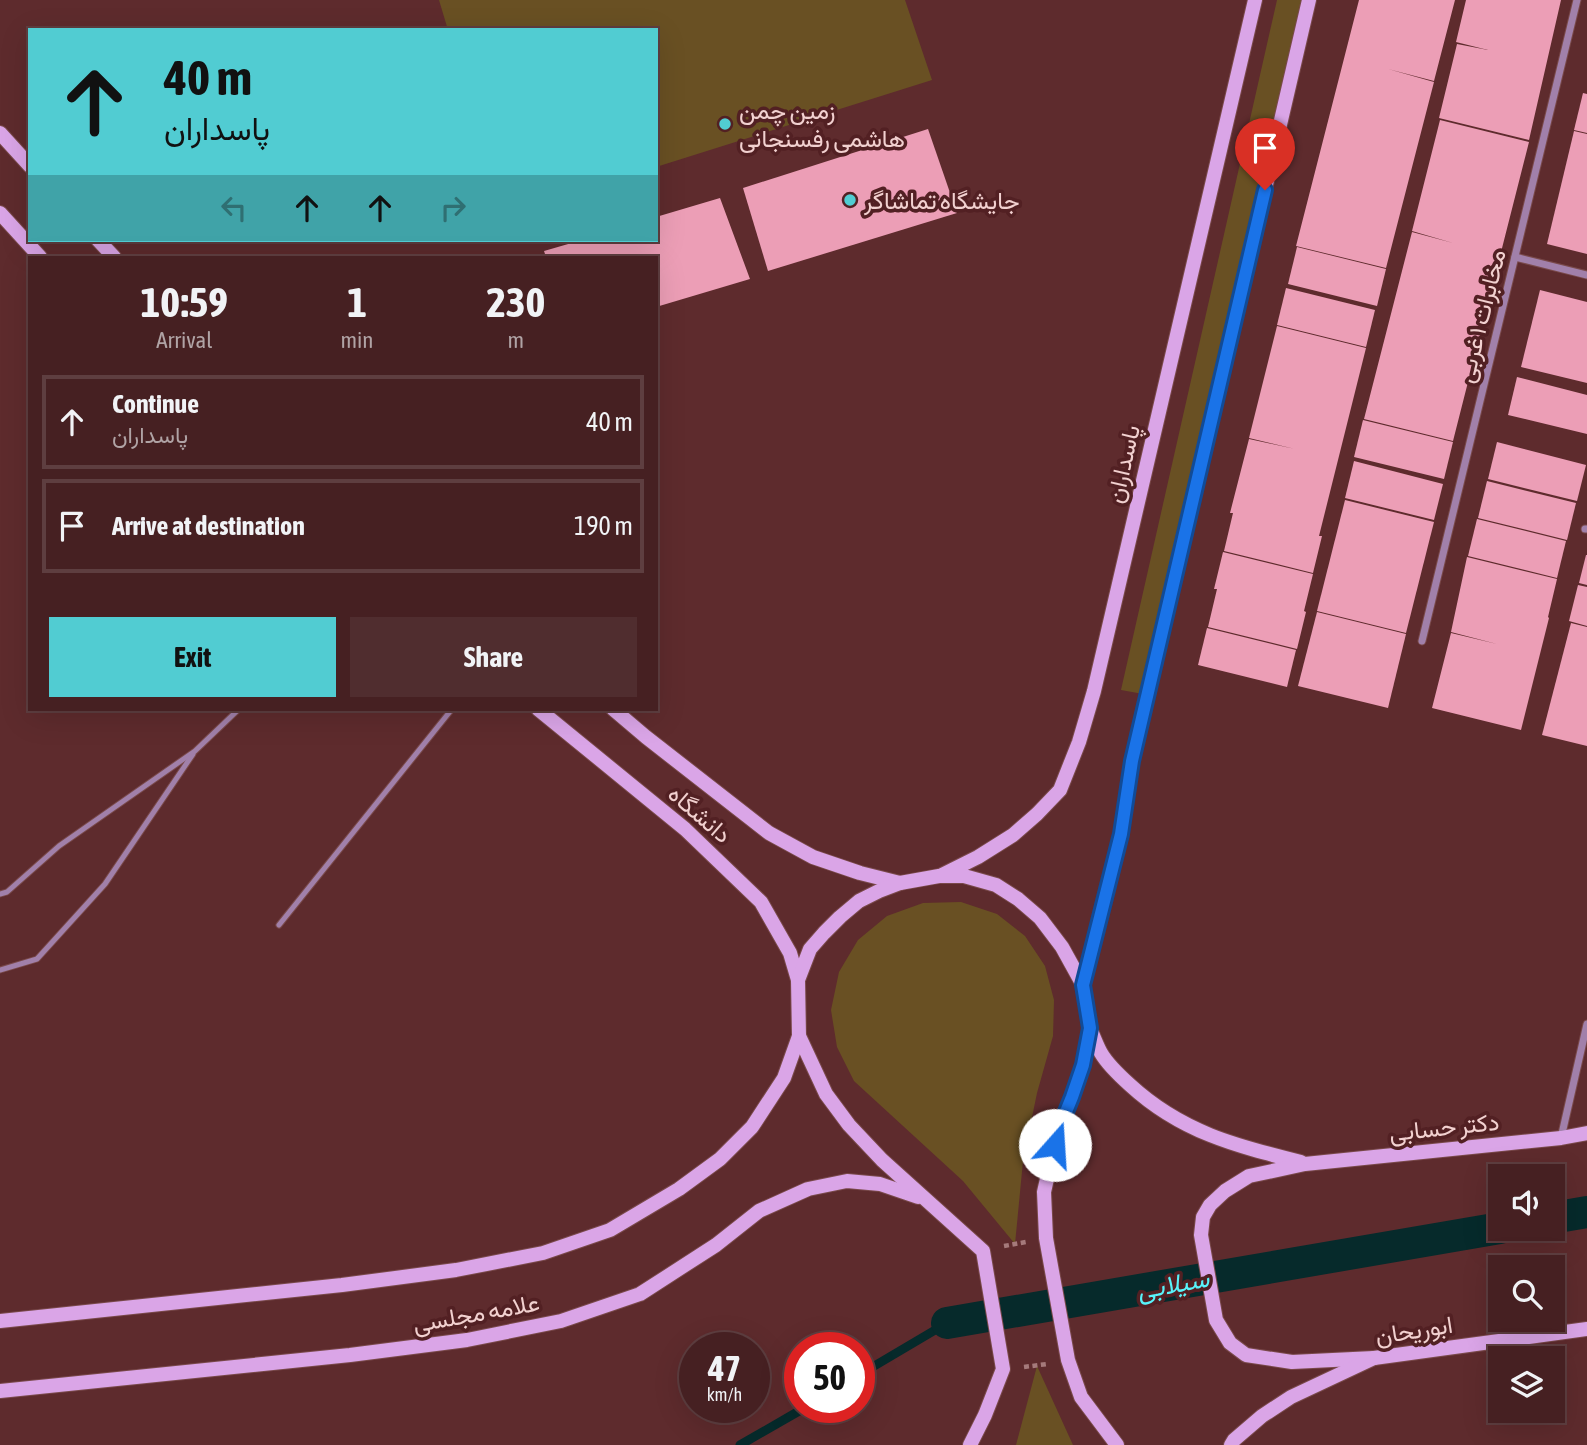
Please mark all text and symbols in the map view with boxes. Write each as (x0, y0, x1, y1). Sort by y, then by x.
text: 40 m (164, 49, 252, 105)
icon: ahead (49, 56, 140, 147)
place label: زمین چمن هاشمی رفسنجانی (739, 97, 905, 154)
text: پاسداران (164, 110, 270, 147)
marker: زمین چمن هاشمی رفسنجانی (717, 116, 733, 132)
pin (1235, 118, 1295, 190)
icon: arrive (1246, 129, 1284, 167)
place label: جایشگاه تماشاگر (863, 187, 1020, 216)
icon: left (215, 189, 253, 227)
icon: ahead (288, 189, 326, 227)
icon: ahead (361, 189, 399, 227)
icon: right (434, 189, 472, 227)
marker: جایشگاه تماشاگر (842, 192, 858, 208)
street label: مخابرات ۱ غربی (1451, 247, 1513, 386)
text: 10:59 (141, 278, 228, 326)
text: 1 (347, 278, 367, 326)
text: 230 (486, 278, 545, 326)
text: Arrival (156, 327, 212, 353)
text: min (341, 327, 374, 353)
text: m (507, 327, 524, 353)
text: Continue (112, 389, 199, 419)
icon: ahead (53, 403, 91, 441)
text: 40 m (586, 407, 633, 437)
text: پاسداران (112, 422, 188, 448)
street label: پاسداران (1101, 422, 1148, 506)
icon: arrive (53, 507, 91, 545)
text: Arrive at destination (112, 511, 305, 541)
text: 190 m (574, 511, 633, 541)
button: Exit (49, 617, 336, 697)
button: Share (350, 617, 637, 697)
street label: دانشگاه (663, 780, 737, 848)
position arrow (1018, 1108, 1092, 1182)
street label: دکتر حسابی (1388, 1108, 1501, 1148)
map controls (1488, 1164, 1565, 1423)
button: sound (1488, 1164, 1565, 1241)
button: search (1488, 1255, 1565, 1332)
water label: سیلابی (1135, 1263, 1213, 1306)
street label: علامه مجلسی (411, 1289, 542, 1338)
street label: ابوریحان (1373, 1311, 1455, 1351)
speed limit sign: 50 (784, 1332, 875, 1423)
button: layers (1488, 1346, 1565, 1423)
text: 47 (708, 1348, 741, 1388)
text: km/h (707, 1384, 742, 1405)

